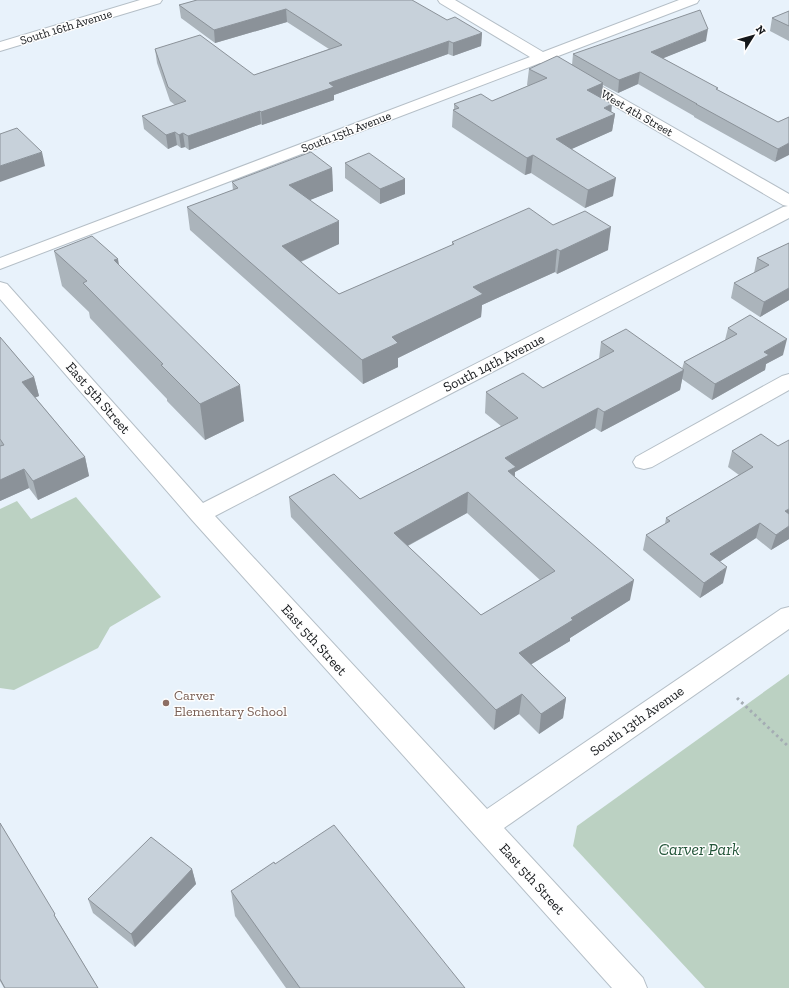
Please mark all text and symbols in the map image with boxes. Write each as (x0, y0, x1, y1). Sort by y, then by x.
street label: South 16th Avenue (18, 6, 114, 48)
north arrow (733, 16, 773, 56)
text: N (753, 23, 769, 38)
street label: West 4th Street (599, 87, 676, 139)
street label: South 15th Avenue (299, 108, 393, 156)
street label: South 14th Avenue (440, 330, 548, 396)
street label: East 5th Street (62, 359, 134, 438)
street label: East 5th Street (278, 601, 351, 680)
street label: South 13th Avenue (587, 682, 688, 760)
place label: Carver Elementary School (174, 687, 287, 720)
marker: Carver Elementary School (161, 698, 171, 708)
park label: Carver Park (658, 839, 740, 859)
street label: East 5th Street (496, 840, 569, 919)

